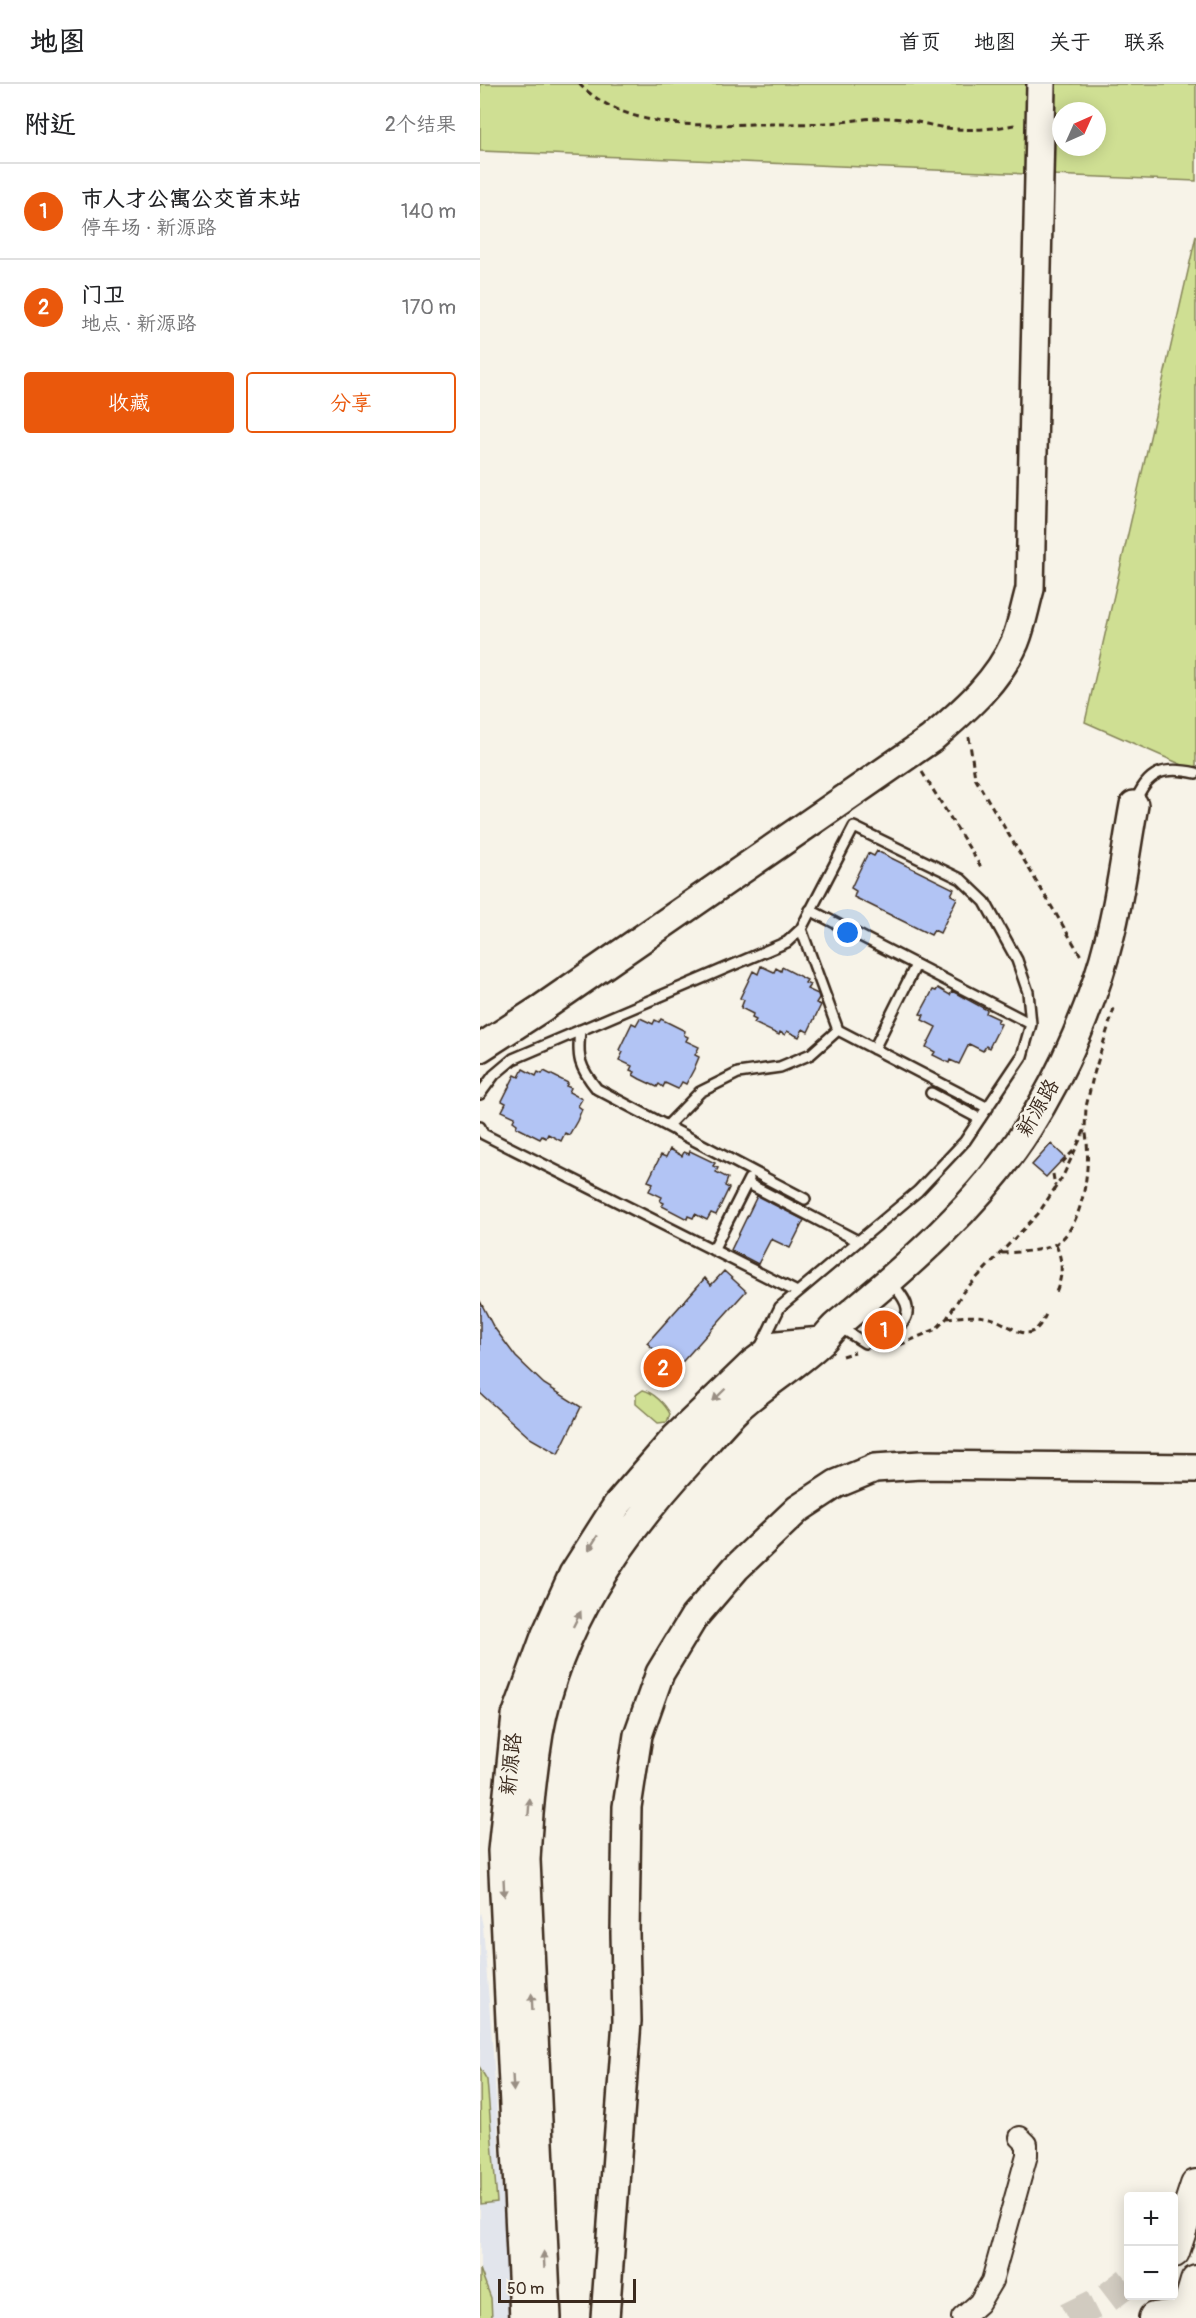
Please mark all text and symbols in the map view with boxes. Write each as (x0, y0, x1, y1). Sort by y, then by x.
text: 地图 (30, 25, 86, 60)
text: 首页 (899, 29, 941, 56)
text: 地图 (974, 29, 1016, 56)
text: 关于 (1049, 29, 1091, 56)
text: 联系 (1124, 29, 1166, 56)
north arrow (1052, 102, 1106, 156)
text: 附近 (24, 109, 76, 141)
text: 2个结果 (385, 112, 456, 137)
text: 市人才公寓公交首末站 (81, 185, 301, 213)
text: 1 (40, 199, 47, 224)
text: 140 m (401, 199, 456, 224)
text: 停车场 · 新源路 (81, 215, 216, 240)
text: 门卫 (81, 281, 125, 309)
text: 2 (38, 295, 49, 320)
text: 170 m (402, 295, 456, 320)
text: 地点 · 新源路 (81, 311, 196, 336)
button: 收藏 (24, 372, 234, 433)
button: 分享 (246, 372, 456, 433)
your location (833, 918, 862, 947)
street label: 新源路 (1011, 1074, 1065, 1142)
pin: 1 (864, 1308, 904, 1352)
pin: 2 (644, 1346, 682, 1390)
one-way arrow (713, 1388, 727, 1402)
one-way arrow (588, 1535, 599, 1551)
one-way arrow (573, 1611, 582, 1628)
street label: 新源路 (494, 1731, 528, 1797)
one-way arrow (524, 1797, 534, 1816)
one-way arrow (500, 1879, 509, 1898)
one-way arrow (528, 1992, 537, 2011)
one-way arrow (509, 2074, 518, 2093)
map controls (1124, 2192, 1178, 2300)
button: + (1124, 2192, 1178, 2246)
button: − (1124, 2246, 1178, 2300)
one-way arrow (540, 2250, 549, 2269)
scale bar (498, 2276, 636, 2304)
text: 50 m (507, 2279, 544, 2299)

